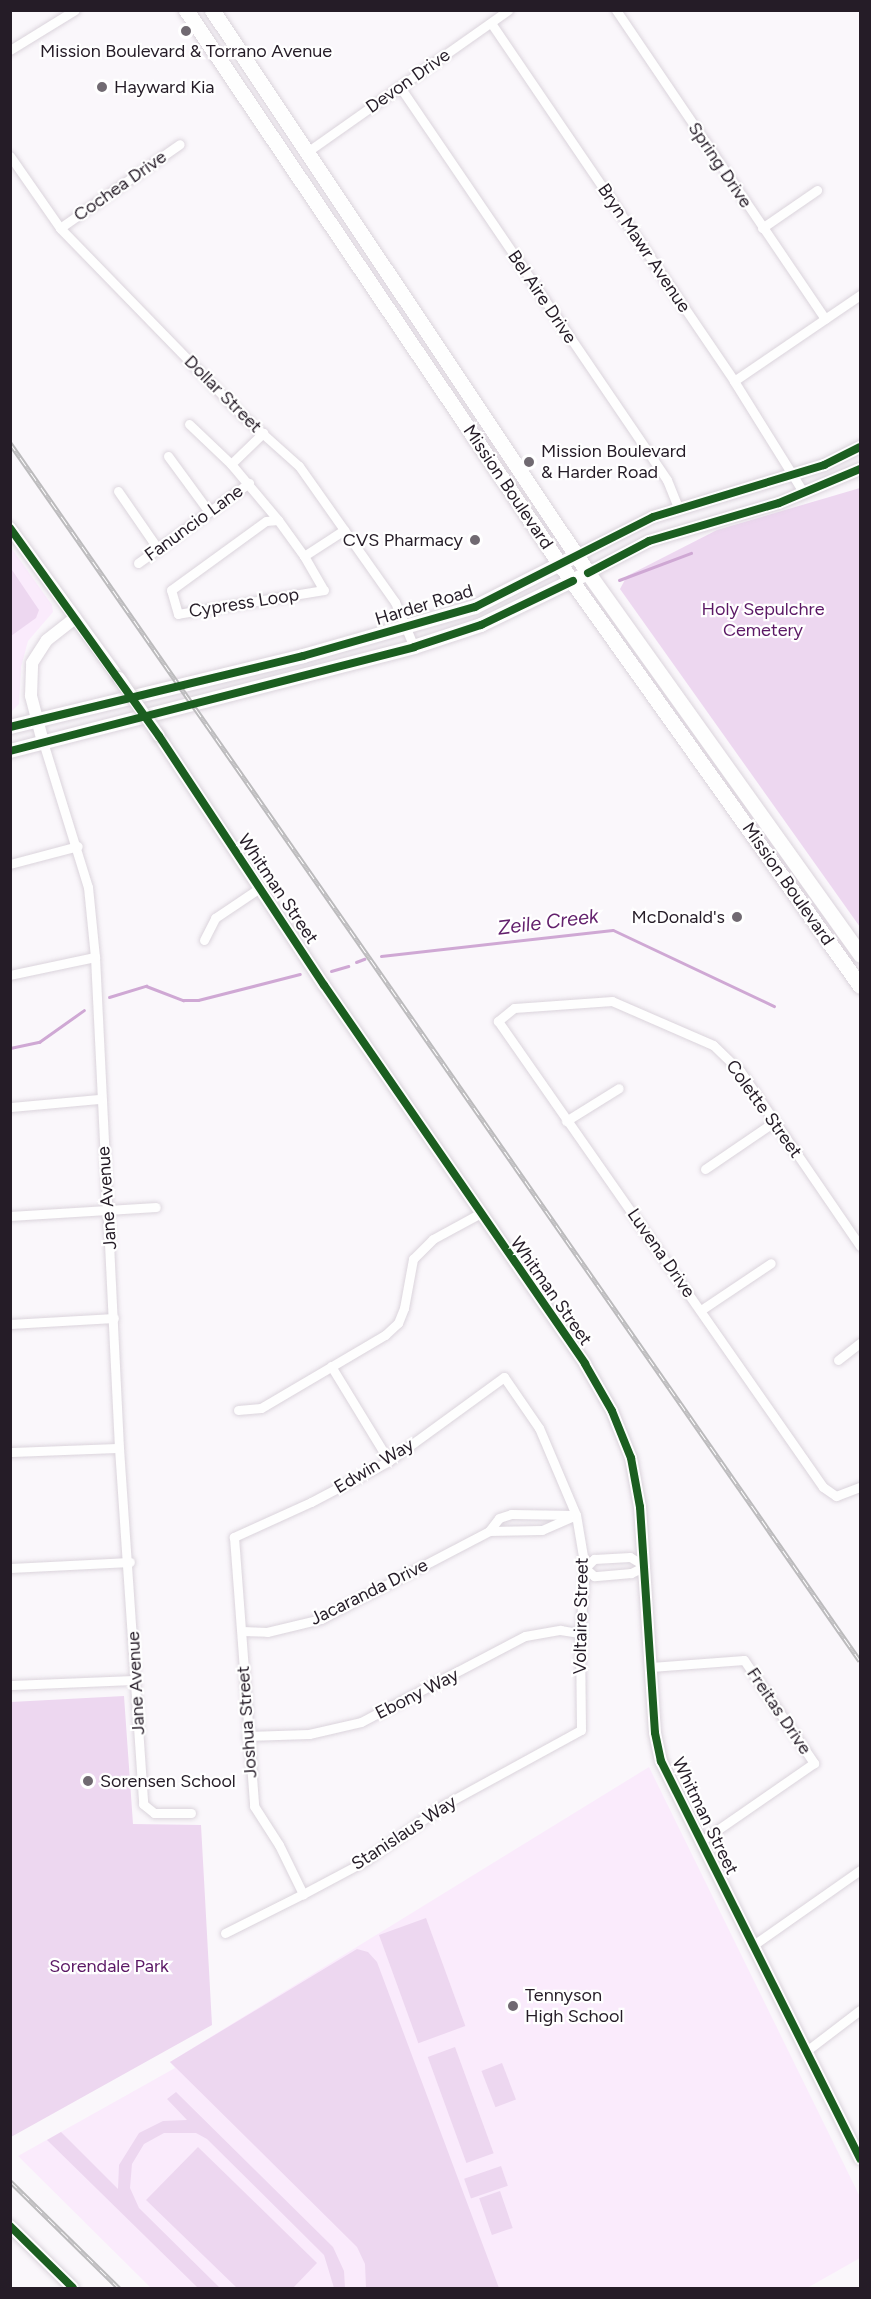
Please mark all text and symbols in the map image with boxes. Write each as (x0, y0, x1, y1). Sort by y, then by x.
marker: Mission Boulevard & Torrano Avenue (179, 24, 193, 38)
place label: Mission Boulevard & Torrano Avenue (40, 40, 332, 62)
street label: Devon Drive (362, 44, 454, 118)
place label: Hayward Kia (114, 76, 215, 98)
marker: Hayward Kia (95, 80, 109, 94)
street label: Spring Drive (683, 118, 757, 212)
street label: Cochea Drive (69, 146, 171, 226)
street label: Bryn Mawr Avenue (593, 179, 695, 317)
street label: Bel Aire Drive (503, 246, 581, 348)
street label: Dollar Street (180, 351, 266, 437)
street label: Mission Boulevard (458, 421, 558, 553)
place label: Mission Boulevard & Harder Road (541, 441, 686, 484)
marker: Mission Boulevard & Harder Road (522, 455, 536, 469)
street label: Fanuncio Lane (141, 480, 247, 566)
place label: CVS Pharmacy (343, 529, 463, 551)
marker: CVS Pharmacy (468, 533, 482, 547)
street label: Harder Road (372, 580, 476, 630)
street label: Cypress Loop (187, 584, 301, 622)
park label: Holy Sepulchre Cemetery (701, 599, 825, 642)
street label: Mission Boulevard (737, 818, 839, 950)
street label: Whitman Street (233, 830, 323, 948)
water label: Zeile Creek (496, 904, 600, 940)
place label: McDonald's (631, 906, 725, 928)
marker: McDonald's (730, 910, 744, 924)
street label: Colette Street (721, 1056, 807, 1162)
street label: Jane Avenue (93, 1146, 121, 1250)
street label: Luvena Drive (622, 1204, 700, 1302)
street label: Whitman Street (506, 1233, 596, 1349)
street label: Edwin Way (330, 1434, 418, 1498)
street label: Jacaranda Drive (307, 1554, 431, 1630)
street label: Voltaire Street (569, 1557, 593, 1675)
street label: Jane Avenue (123, 1631, 149, 1735)
street label: Freitas Drive (742, 1663, 816, 1759)
street label: Ebony Way (372, 1664, 462, 1724)
street label: Joshua Street (232, 1665, 262, 1779)
street label: Whitman Street (667, 1754, 743, 1878)
place label: Sorensen School (100, 1770, 236, 1792)
marker: Sorensen School (81, 1774, 95, 1788)
street label: Stanislaus Way (348, 1791, 460, 1875)
park label: Sorendale Park (49, 1955, 169, 1977)
place label: Tennyson High School (525, 1985, 623, 2028)
marker: Tennyson High School (506, 1999, 520, 2013)

